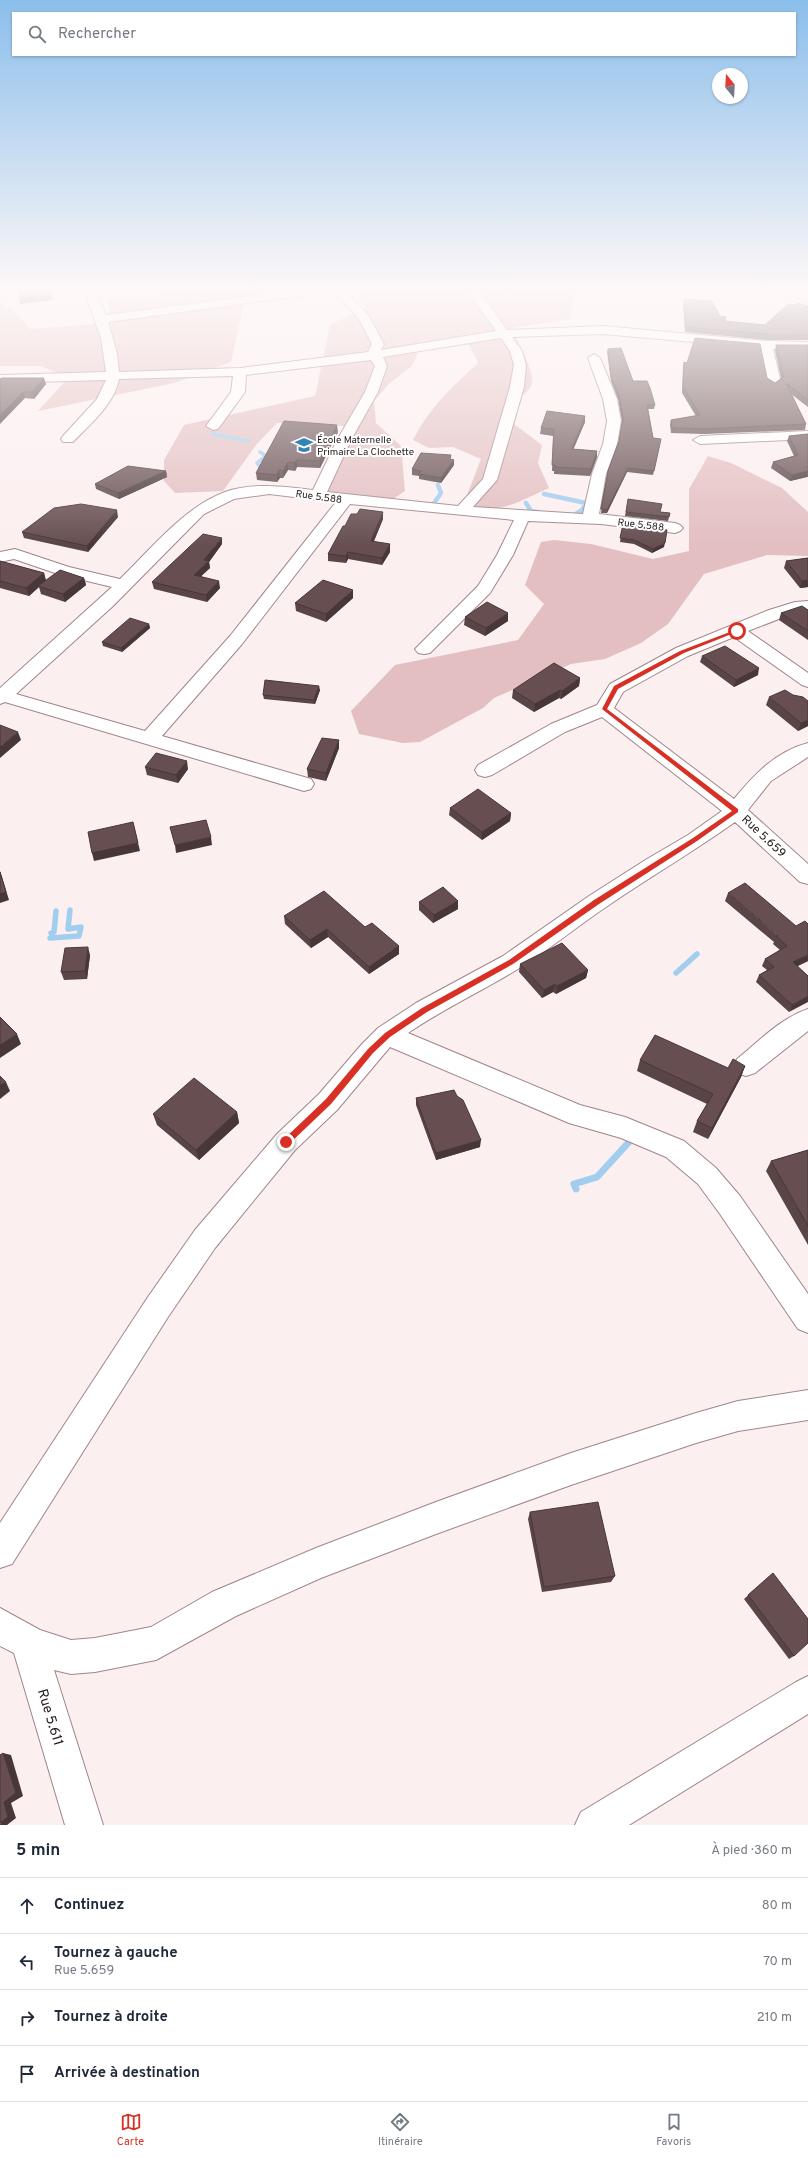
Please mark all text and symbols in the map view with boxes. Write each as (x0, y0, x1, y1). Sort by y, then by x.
search box (12, 12, 796, 56)
icon: search (26, 23, 48, 45)
text: Rechercher (58, 25, 136, 44)
north arrow (712, 68, 748, 104)
place label: École Maternelle Primaire La Clochette (317, 434, 414, 459)
school or university icon: École Maternelle Primaire La Clochette (294, 435, 314, 455)
street label: Rue 5.588 (295, 488, 343, 507)
street label: Rue 5.588 (617, 516, 665, 535)
route start (728, 622, 746, 640)
street label: Rue 5.659 (738, 812, 789, 862)
route end (277, 1133, 295, 1151)
street label: Rue 5.611 (33, 1687, 66, 1748)
text: 5 min (16, 1840, 60, 1862)
text: À pied · 360 m (711, 1843, 792, 1859)
icon: ahead (16, 1895, 38, 1917)
text: Continuez (54, 1896, 124, 1915)
text: 80 m (762, 1898, 792, 1914)
text: Tournez à gauche (54, 1944, 178, 1963)
icon: left (16, 1951, 38, 1973)
text: 70 m (763, 1954, 792, 1970)
text: Rue 5.659 (54, 1963, 114, 1979)
icon: right (16, 2007, 38, 2029)
text: Tournez à droite (54, 2008, 168, 2027)
text: 210 m (757, 2010, 792, 2026)
icon: arrive (16, 2063, 38, 2085)
text: Arrivée à destination (54, 2064, 200, 2083)
tab: Carte (117, 2111, 144, 2149)
tab: Itinéraire (378, 2111, 423, 2149)
tab: Favoris (656, 2111, 691, 2149)

